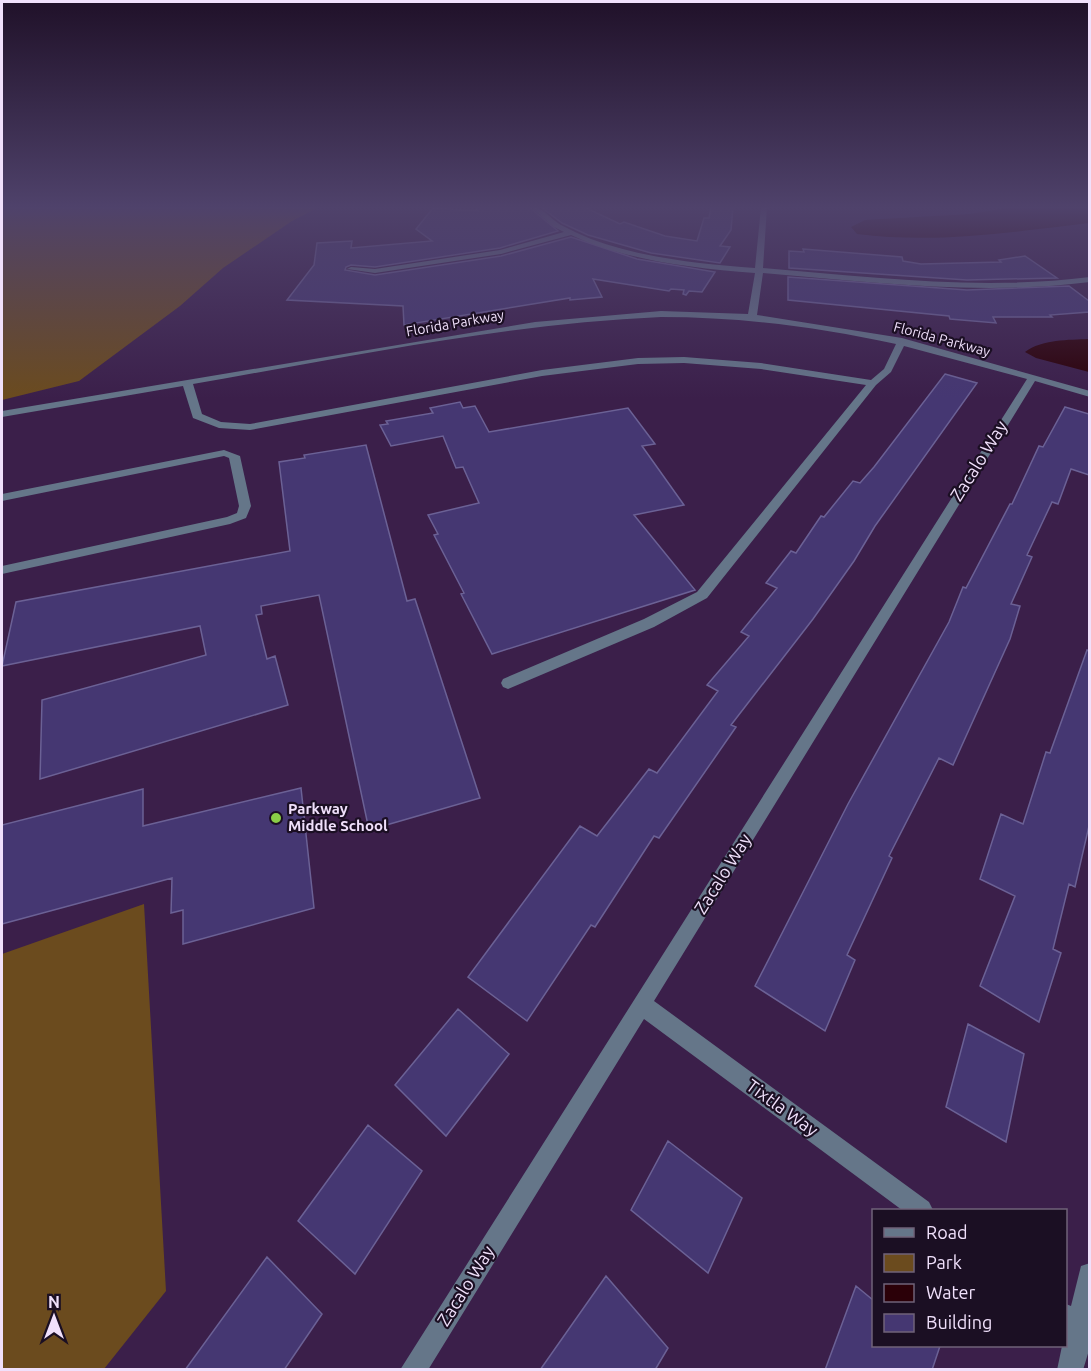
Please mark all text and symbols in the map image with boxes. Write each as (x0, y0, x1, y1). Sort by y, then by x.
street label: Florida Parkway (405, 306, 505, 339)
street label: Florida Parkway (892, 318, 992, 360)
street label: Zacalo Way (946, 416, 1011, 504)
place label: Parkway Middle School (288, 800, 388, 834)
marker: Parkway Middle School (269, 811, 283, 825)
street label: Zacalo Way (690, 829, 755, 917)
street label: Tixtla Way (743, 1075, 822, 1140)
legend (872, 1209, 1067, 1347)
text: Road (926, 1222, 968, 1242)
street label: Zacalo Way (433, 1241, 498, 1329)
text: Park (926, 1252, 962, 1272)
text: Water (926, 1282, 976, 1302)
north arrow (24, 1287, 84, 1347)
text: N (48, 1293, 60, 1311)
text: Building (926, 1312, 992, 1332)

